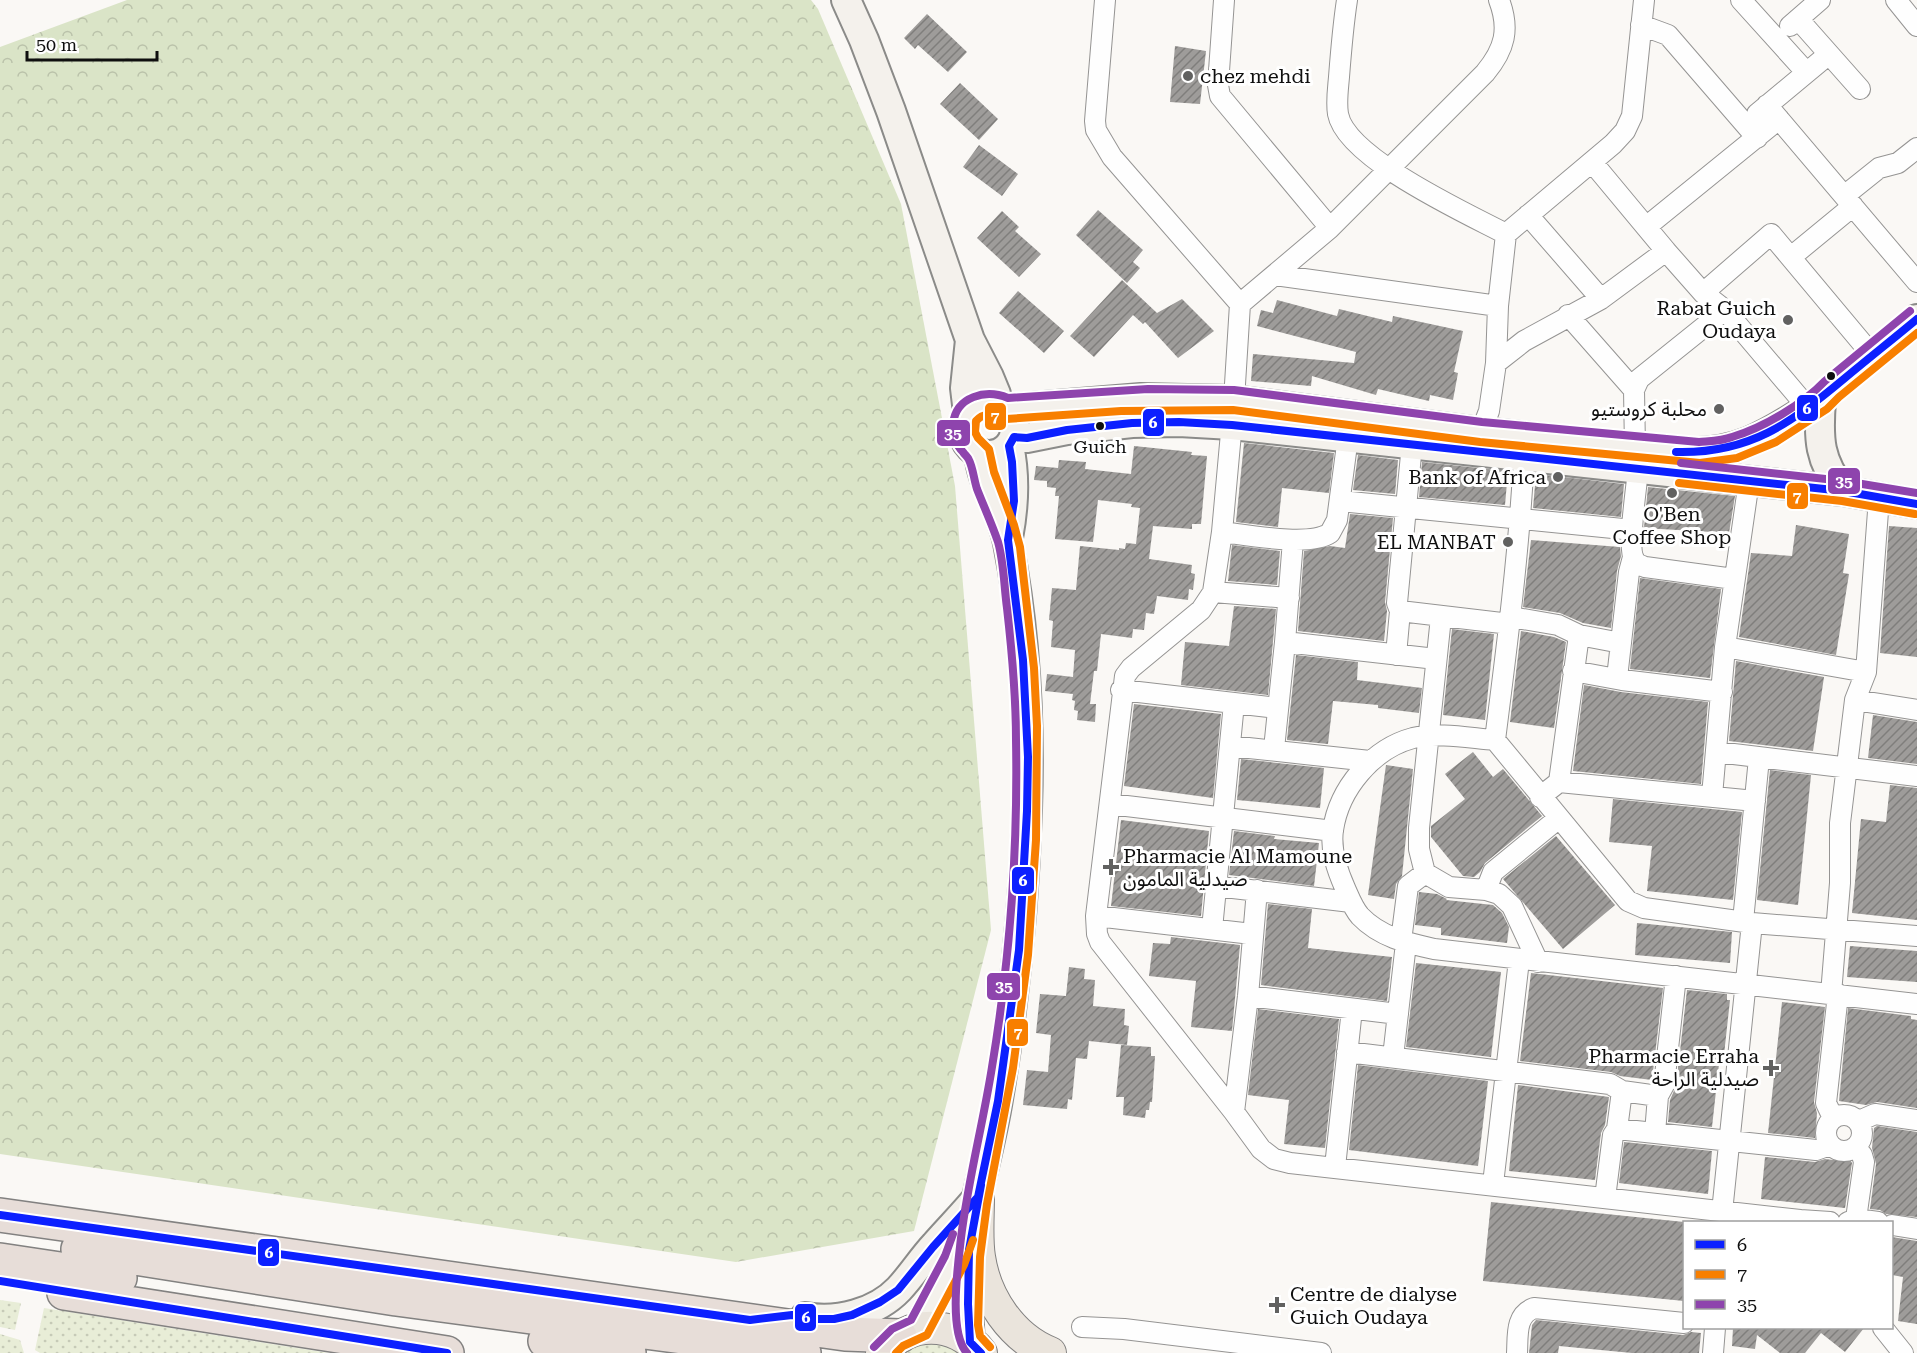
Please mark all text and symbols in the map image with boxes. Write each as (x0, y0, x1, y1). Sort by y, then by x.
scale bar (27, 24, 158, 62)
text: 50 m (36, 34, 77, 55)
place label: chez mehdi (1200, 64, 1311, 88)
marker: chez mehdi (1181, 69, 1195, 83)
place label: Rabat Guich Oudaya (1657, 296, 1776, 343)
marker: Rabat Guich Oudaya (1781, 313, 1795, 327)
unlabelled marker (1825, 370, 1837, 382)
line badge: 6 (1796, 394, 1819, 422)
place label: محلبة كروستيو (1591, 397, 1707, 421)
text: 6 (1803, 399, 1812, 418)
line badge: 7 (984, 402, 1007, 431)
marker: محلبة كروستيو (1712, 402, 1726, 416)
text: 7 (991, 407, 1000, 426)
line badge: 6 (1142, 408, 1165, 437)
text: 6 (1149, 413, 1158, 432)
line badge: 35 (936, 419, 971, 447)
marker: Guich (1094, 420, 1106, 432)
text: 35 (944, 424, 962, 443)
place label: Guich (1073, 436, 1127, 457)
place label: Bank of Africa (1408, 465, 1546, 489)
line badge: 35 (1827, 467, 1861, 495)
marker: Bank of Africa (1551, 470, 1565, 484)
text: 35 (1835, 472, 1853, 491)
line badge: 7 (1786, 482, 1809, 510)
marker: O'Ben Coffee Shop (1665, 486, 1679, 500)
text: 7 (1793, 487, 1802, 506)
place label: O'Ben Coffee Shop (1613, 502, 1731, 549)
place label: EL MANBAT (1377, 530, 1496, 554)
marker: EL MANBAT (1501, 535, 1515, 549)
place label: Pharmacie Al Mamoune صيدلية المامون (1123, 844, 1352, 891)
marker: Pharmacie Al Mamoune صيدلية المامون (1104, 860, 1118, 874)
line badge: 6 (1011, 866, 1035, 895)
text: 6 (1019, 871, 1028, 890)
line badge: 35 (986, 972, 1021, 1001)
text: 35 (995, 977, 1013, 996)
line badge: 7 (1006, 1018, 1029, 1047)
text: 7 (1014, 1023, 1023, 1042)
place label: Pharmacie Erraha صيدلية الراحة (1588, 1044, 1759, 1091)
marker: Pharmacie Erraha صيدلية الراحة (1764, 1061, 1778, 1075)
legend (1683, 1221, 1893, 1329)
text: 6 (1737, 1234, 1747, 1255)
line badge: 6 (257, 1238, 280, 1267)
text: 6 (265, 1243, 274, 1262)
text: 7 (1737, 1264, 1747, 1285)
place label: Centre de dialyse Guich Oudaya (1290, 1282, 1457, 1329)
text: 35 (1737, 1294, 1757, 1315)
marker: Centre de dialyse Guich Oudaya (1268, 1296, 1286, 1314)
line badge: 6 (794, 1303, 817, 1332)
text: 6 (802, 1308, 811, 1327)

